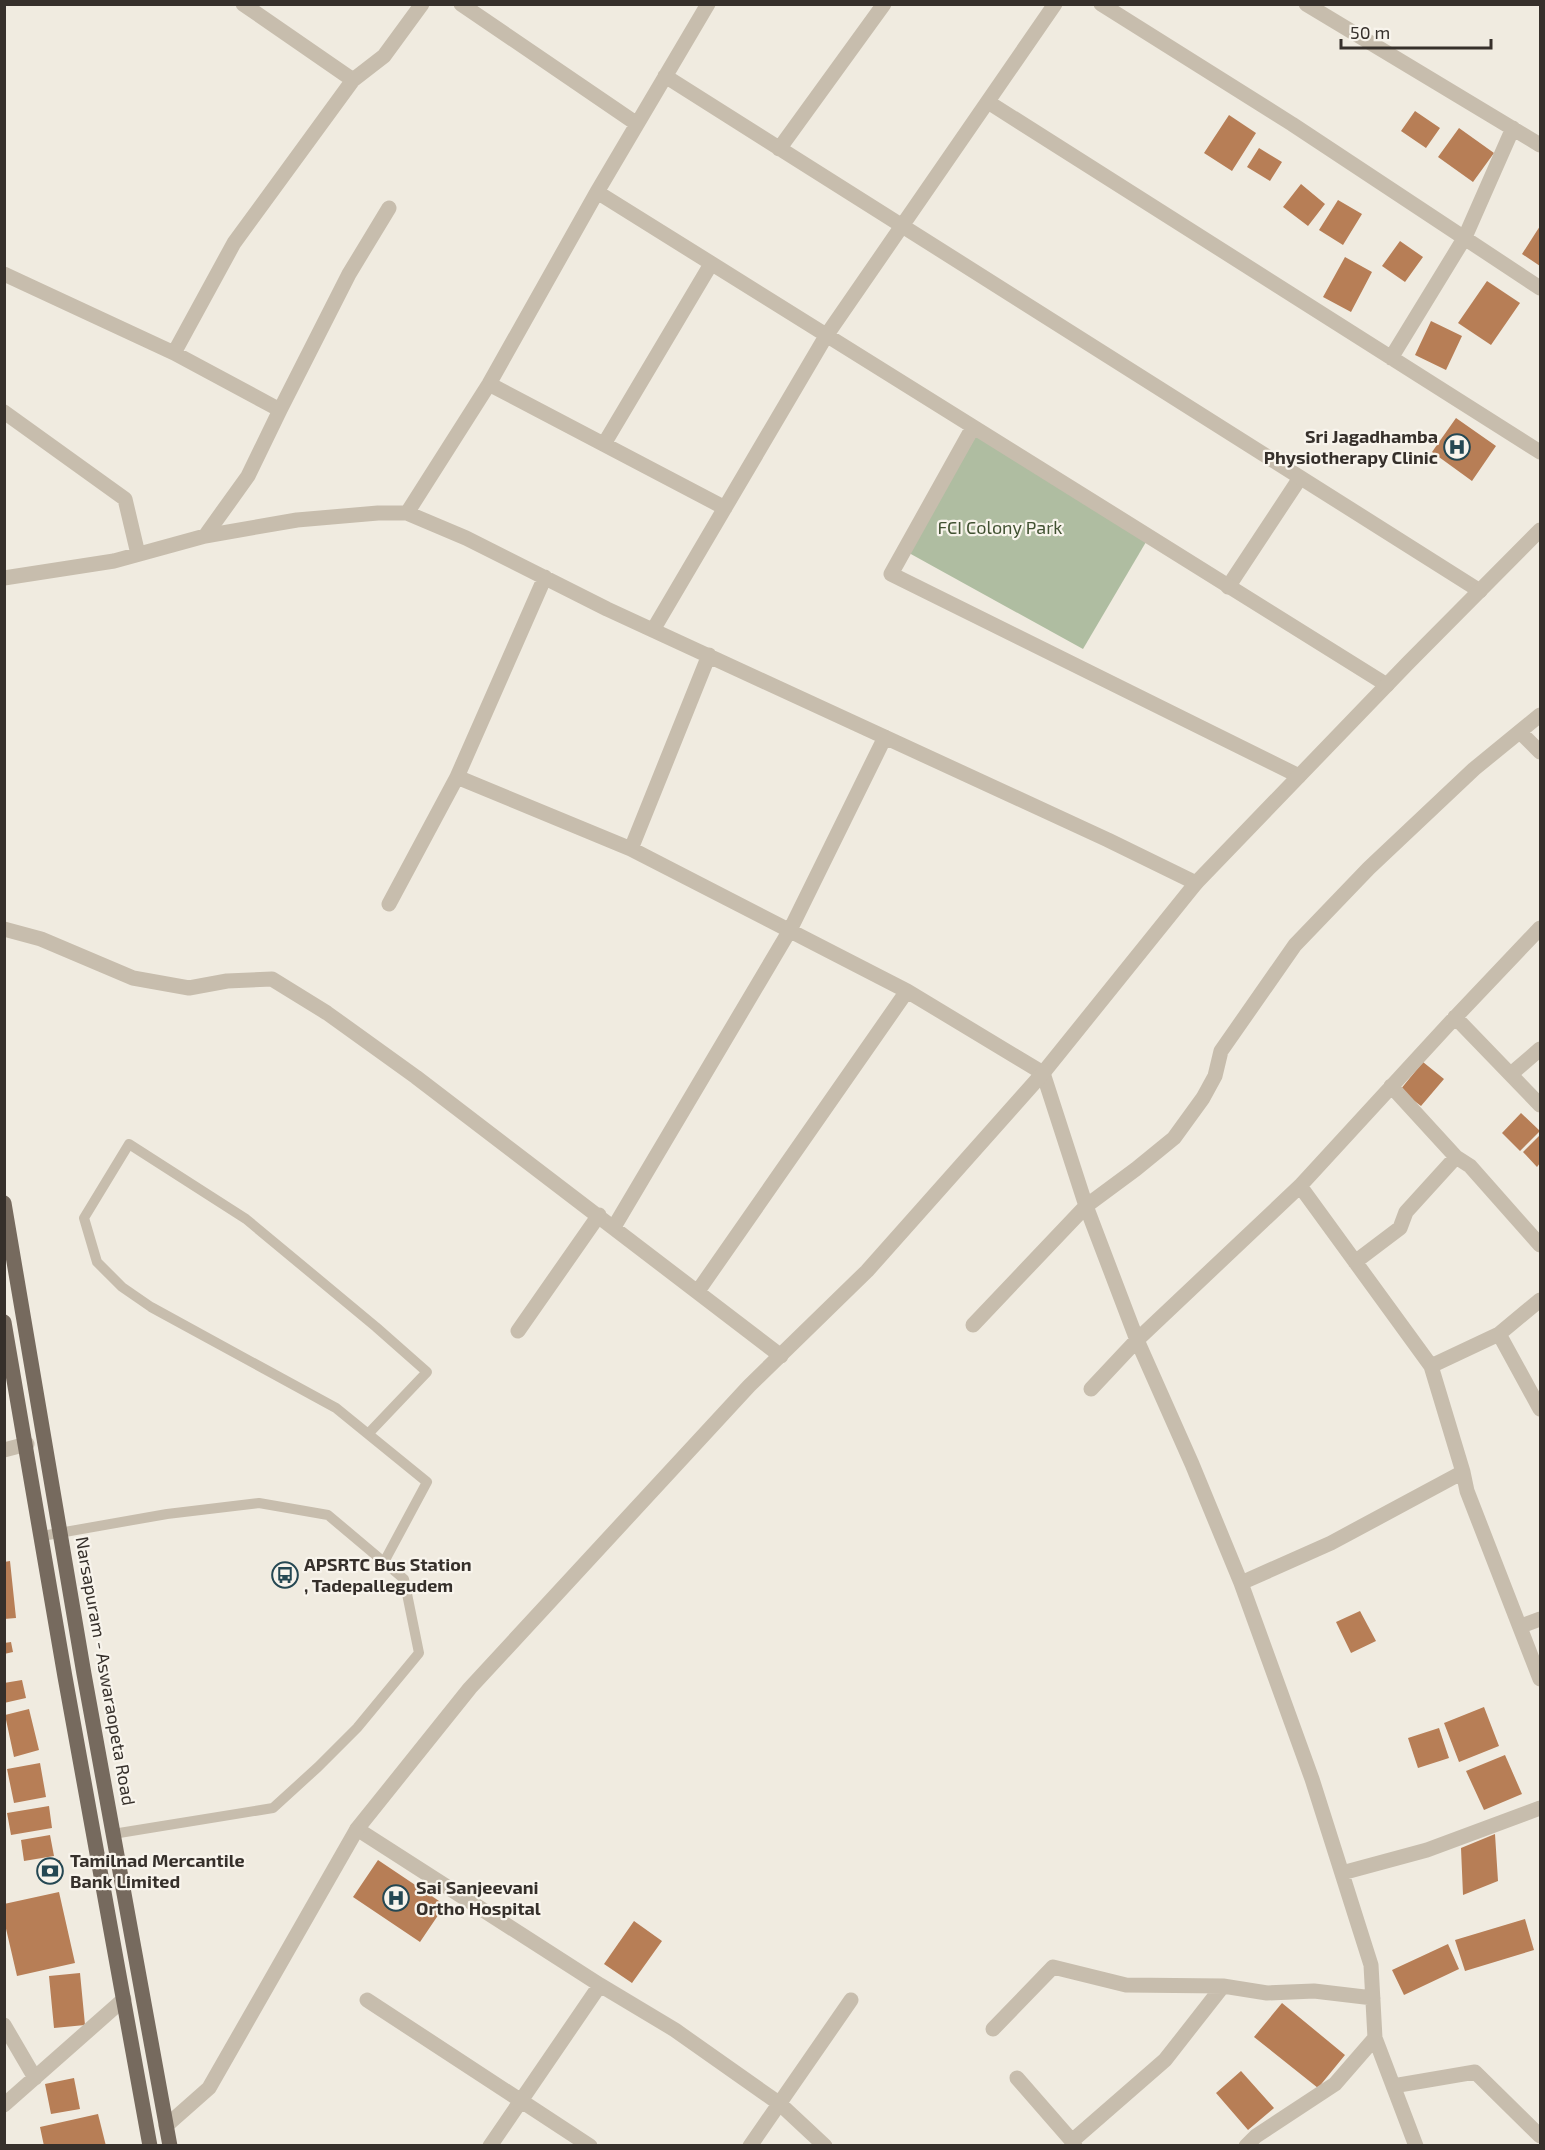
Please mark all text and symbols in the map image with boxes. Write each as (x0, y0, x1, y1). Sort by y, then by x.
scale bar (1341, 12, 1491, 50)
text: 50 m (1350, 21, 1390, 43)
place label: Sri Jagadhamba Physiotherapy Clinic (1264, 425, 1438, 468)
hospital icon: Sri Jagadhamba Physiotherapy Clinic (1442, 432, 1472, 462)
park label: FCI Colony Park (937, 516, 1063, 538)
street label: Narsapuram - Aswaraopeta Road (71, 1535, 140, 1807)
place label: APSRTC Bus Station , Tadepallegudem (304, 1553, 472, 1596)
bus stop icon: APSRTC Bus Station , Tadepallegudem (270, 1560, 300, 1590)
place label: Tamilnad Mercantile Bank Limited (70, 1849, 245, 1892)
bank icon: Tamilnad Mercantile Bank Limited (35, 1856, 65, 1886)
place label: Sai Sanjeevani Ortho Hospital (416, 1876, 541, 1919)
hospital icon: Sai Sanjeevani Ortho Hospital (381, 1883, 411, 1913)

